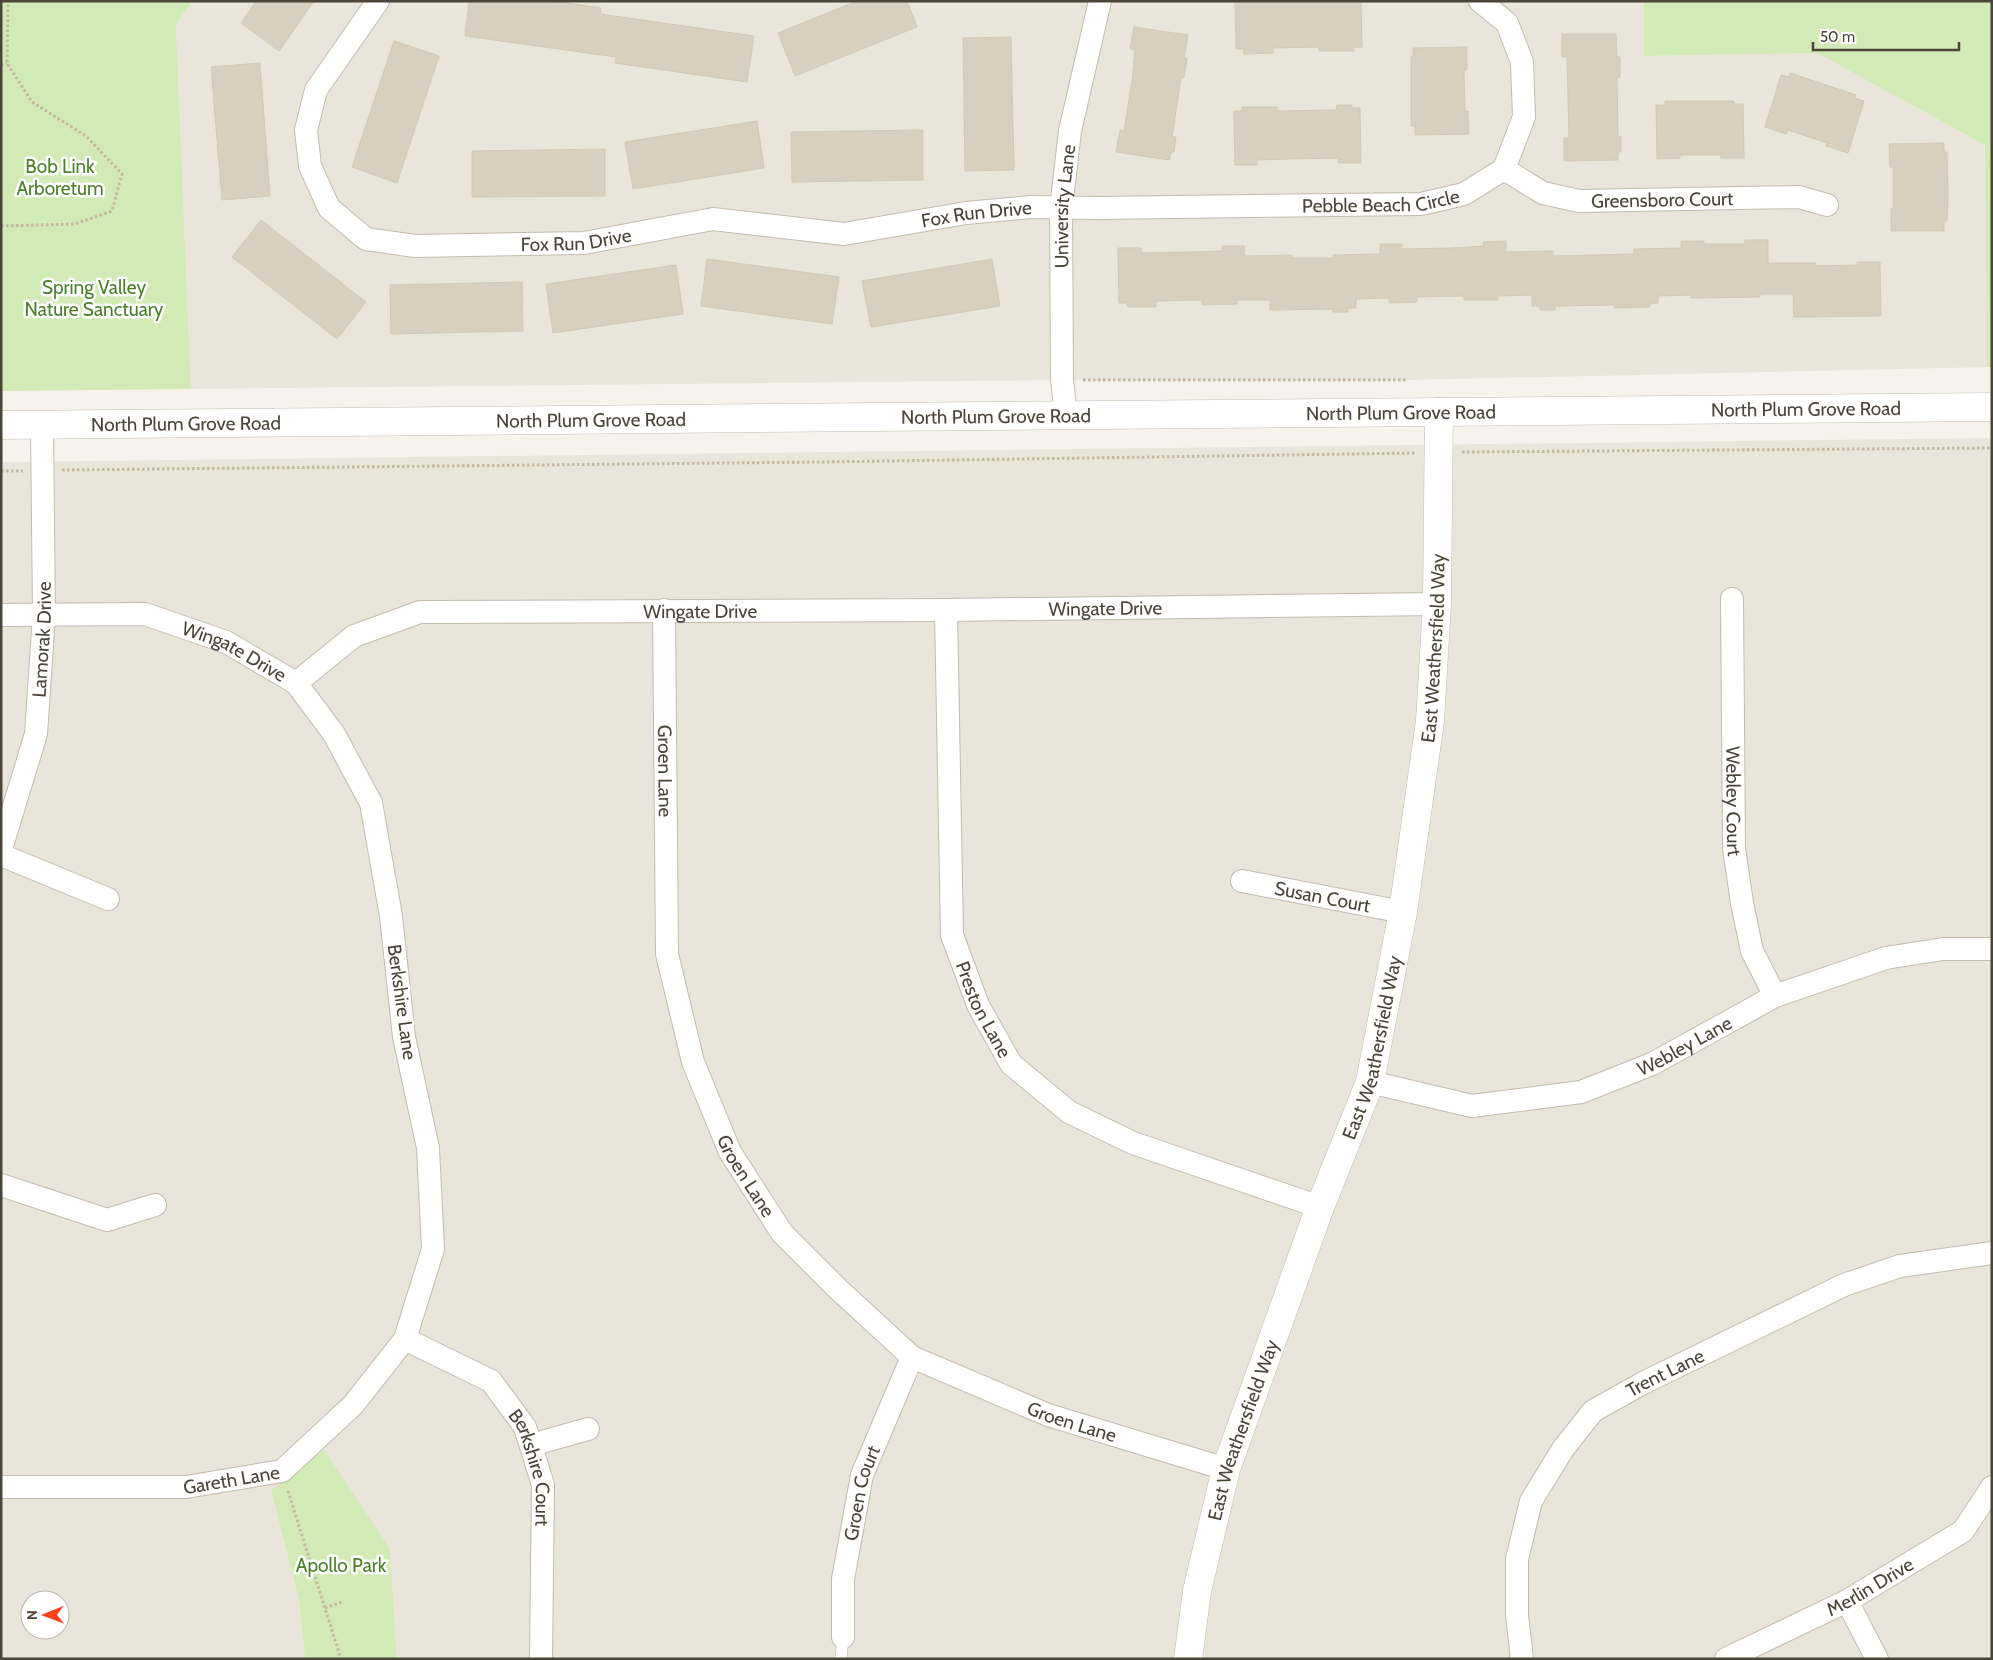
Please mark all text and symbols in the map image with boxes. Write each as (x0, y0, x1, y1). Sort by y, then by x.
scale bar (1813, 20, 1959, 52)
text: 50 m (1820, 28, 1855, 46)
street label: University Lane (1049, 143, 1080, 268)
park label: Bob Link Arboretum (16, 155, 104, 200)
street label: Pebble Beach Circle (1302, 184, 1462, 217)
street label: Greensboro Court (1591, 187, 1734, 212)
street label: Fox Run Drive (919, 195, 1033, 232)
street label: Fox Run Drive (520, 223, 633, 256)
park label: Spring Valley Nature Sanctuary (25, 276, 164, 321)
street label: North Plum Grove Road (1711, 396, 1901, 421)
street label: North Plum Grove Road (1306, 400, 1496, 425)
street label: North Plum Grove Road (901, 404, 1091, 428)
street label: North Plum Grove Road (496, 407, 686, 432)
street label: North Plum Grove Road (91, 411, 281, 436)
street label: East Weathersfield Way (1416, 553, 1449, 744)
street label: Lamorak Drive (27, 581, 56, 698)
street label: Wingate Drive (1048, 596, 1163, 620)
street label: Wingate Drive (643, 599, 758, 623)
street label: Wingate Drive (179, 616, 291, 687)
street label: Groen Lane (654, 725, 677, 818)
street label: Webley Court (1722, 746, 1747, 858)
street label: Susan Court (1273, 876, 1373, 917)
street label: Berkshire Lane (383, 943, 422, 1062)
street label: East Weathersfield Way (1337, 953, 1406, 1143)
street label: Preston Lane (951, 958, 1017, 1062)
street label: Webley Lane (1634, 1011, 1736, 1080)
street label: Groen Lane (713, 1131, 780, 1221)
street label: East Weathersfield Way (1203, 1336, 1283, 1523)
street label: Trent Lane (1622, 1343, 1708, 1402)
street label: Groen Lane (1024, 1396, 1120, 1447)
street label: Berkshire Court (504, 1404, 555, 1527)
street label: Groen Court (839, 1441, 885, 1543)
street label: Gareth Lane (181, 1460, 282, 1499)
street label: Merlin Drive (1822, 1552, 1918, 1621)
park label: Apollo Park (296, 1554, 387, 1577)
north arrow (20, 1590, 70, 1640)
text: N (23, 1610, 41, 1620)

